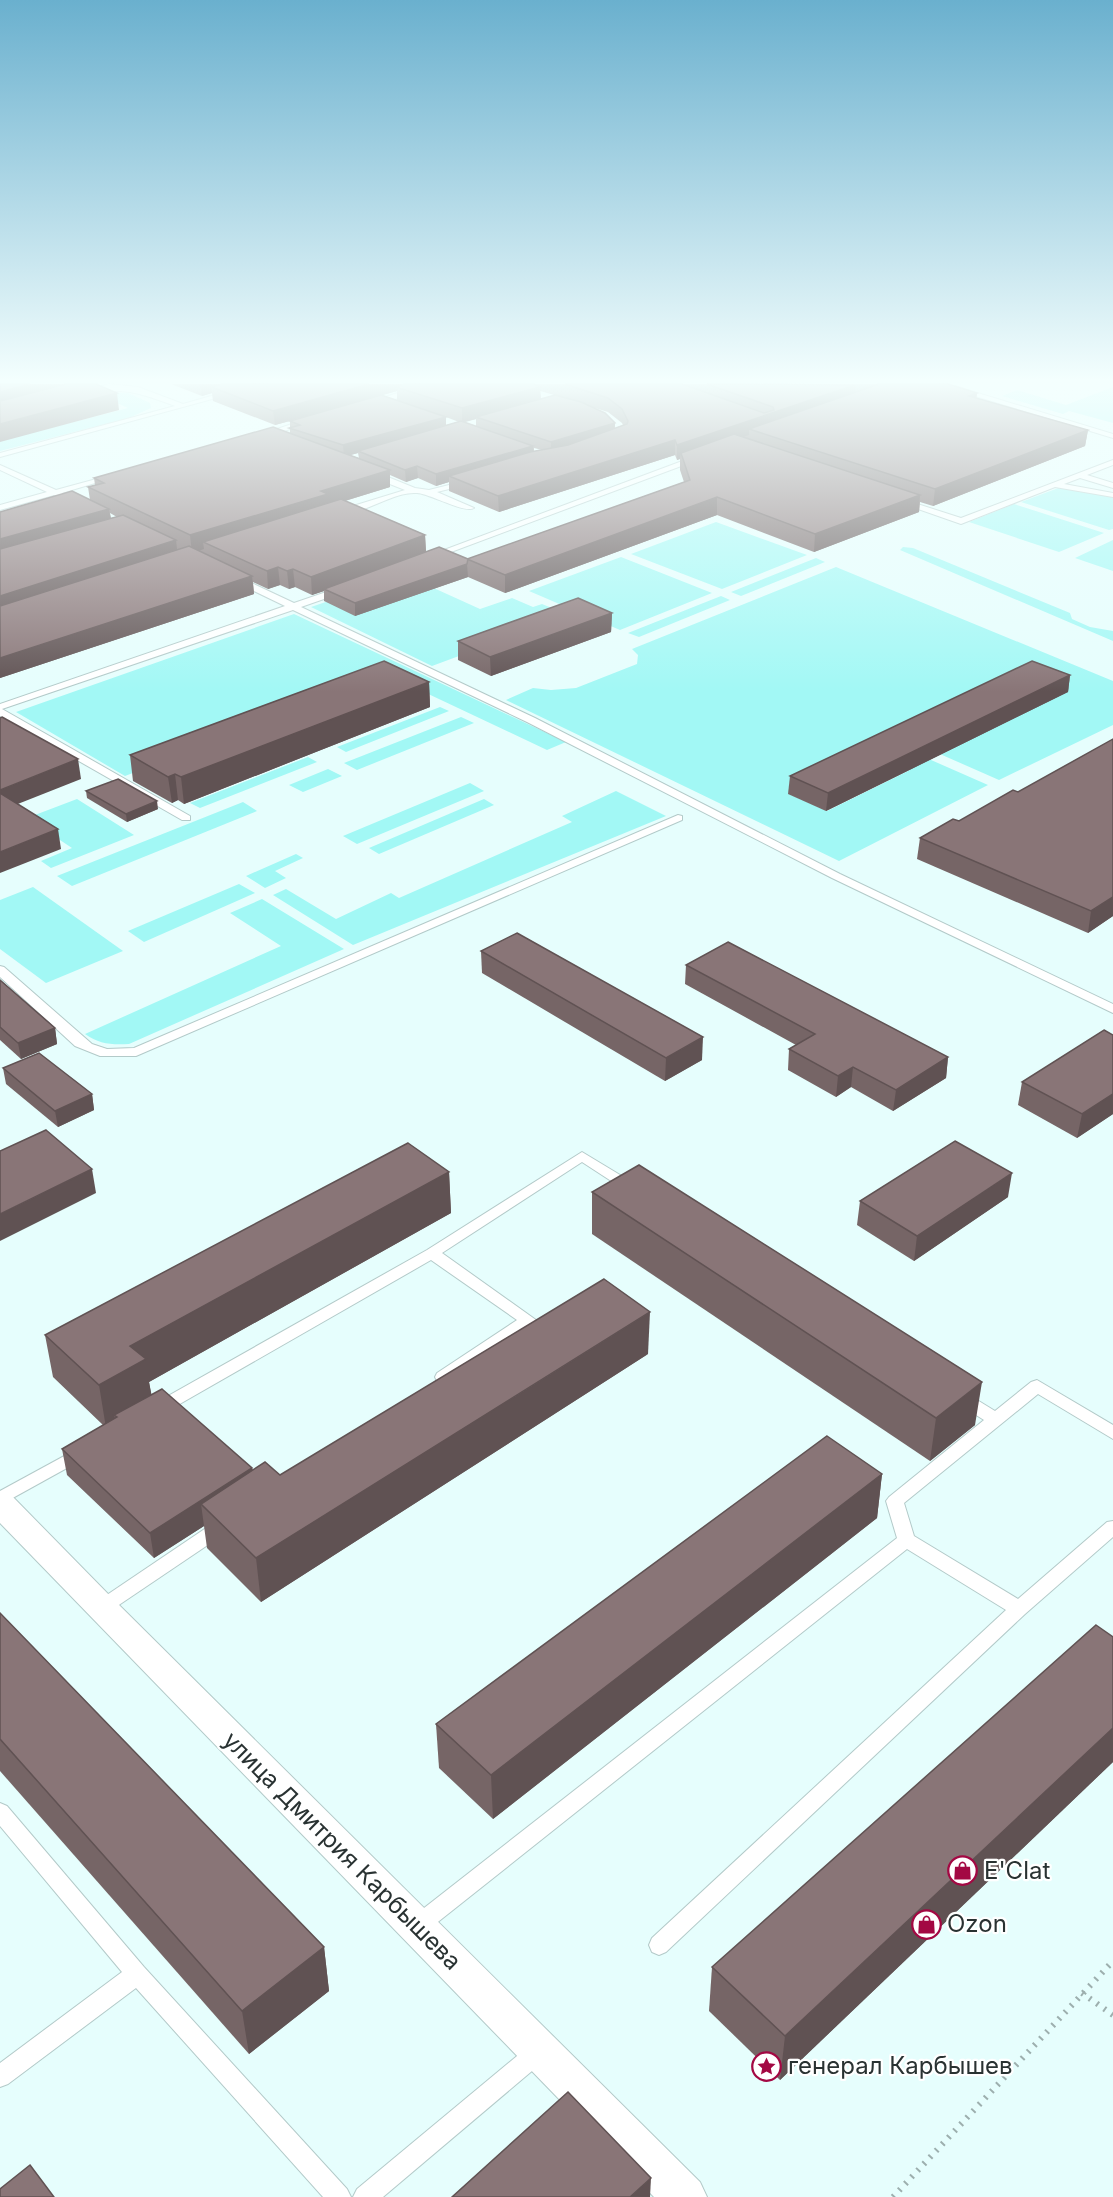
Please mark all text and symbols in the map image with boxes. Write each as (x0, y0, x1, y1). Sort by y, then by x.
street label: улица Дмитрия Карбышева (217, 1726, 467, 1976)
shop icon: E'Clat (947, 1855, 979, 1887)
place label: E'Clat (984, 1856, 1050, 1885)
shop icon: Ozon (910, 1908, 942, 1940)
place label: Ozon (947, 1909, 1007, 1938)
place icon: генерал Карбышев (751, 2050, 783, 2082)
place label: генерал Карбышев (788, 2051, 1013, 2080)

